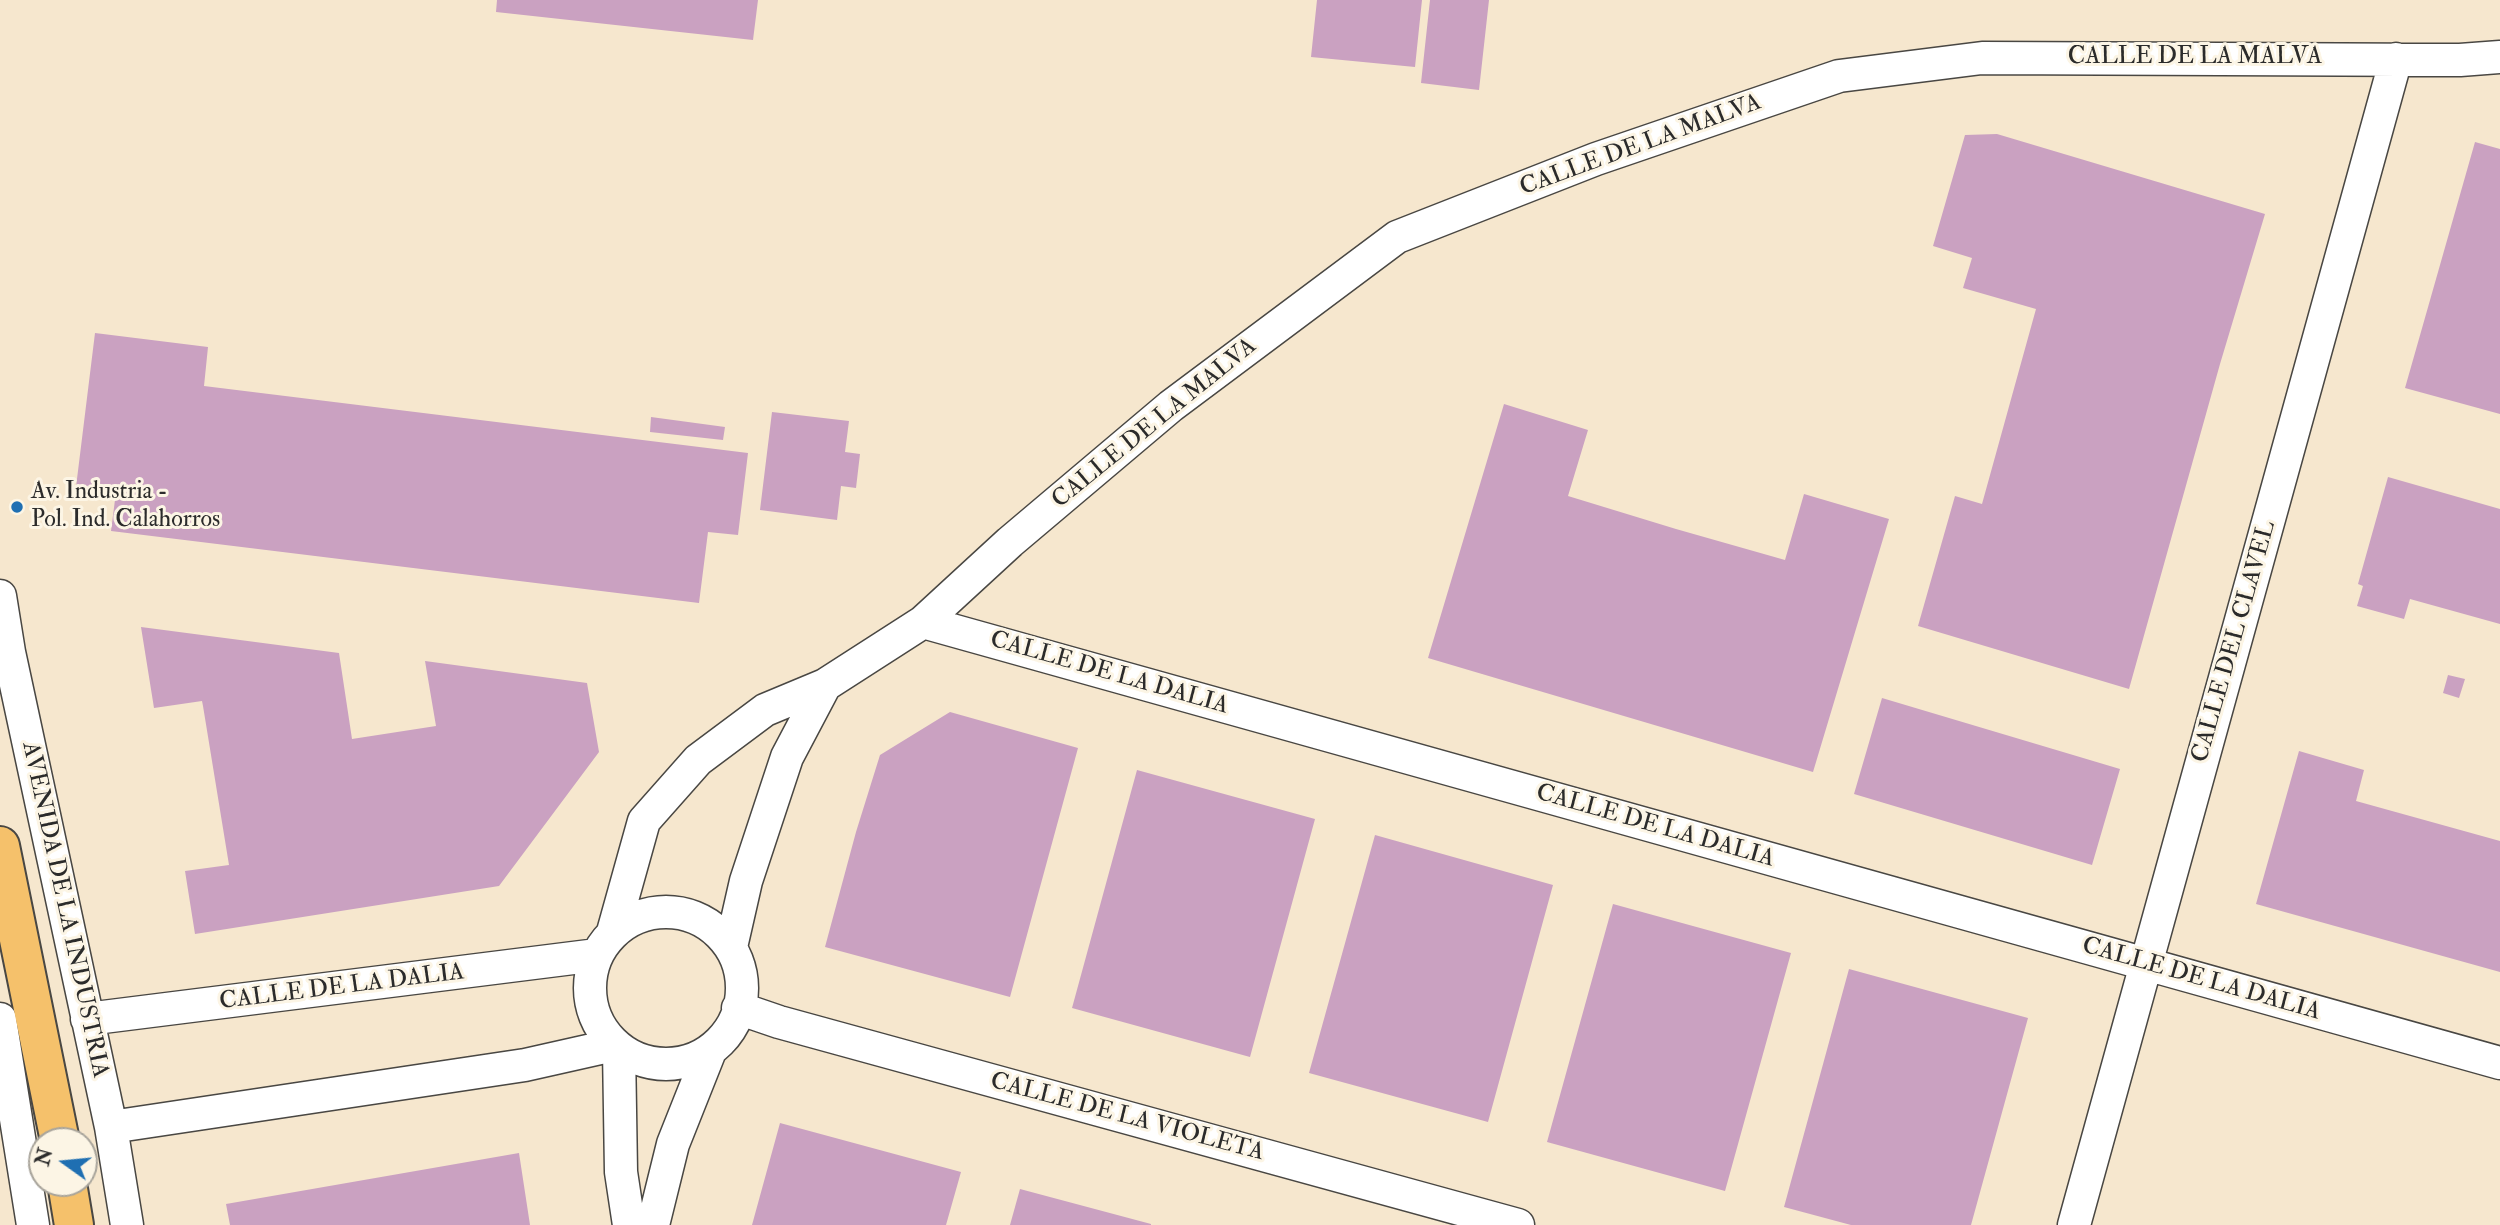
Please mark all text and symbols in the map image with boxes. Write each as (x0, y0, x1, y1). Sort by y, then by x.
street label: CALLE DE LA MALVA (2068, 44, 2322, 72)
street label: CALLE DE LA MALVA (1516, 89, 1766, 203)
street label: CALLE DE LA MALVA (1047, 333, 1263, 515)
place label: Av. Industria - Pol. Ind. Calahorros (31, 479, 220, 535)
marker: Av. Industria - Pol. Ind. Calahorros (9, 499, 25, 515)
street label: CALLE DEL CLAVEL (2187, 518, 2283, 766)
street label: CALLE DE LA DALIA (987, 626, 1231, 722)
street label: AVENIDA DE LA INDUSTRIA (14, 740, 114, 1080)
street label: CALLE DE LA DALIA (1533, 779, 1777, 875)
street label: CALLE DE LA DALIA (2079, 932, 2323, 1028)
street label: CALLE DE LA DALIA (218, 959, 466, 1017)
street label: CALLE DE LA VIOLETA (987, 1068, 1267, 1168)
north arrow (28, 1127, 98, 1197)
text: N (31, 1146, 58, 1168)

